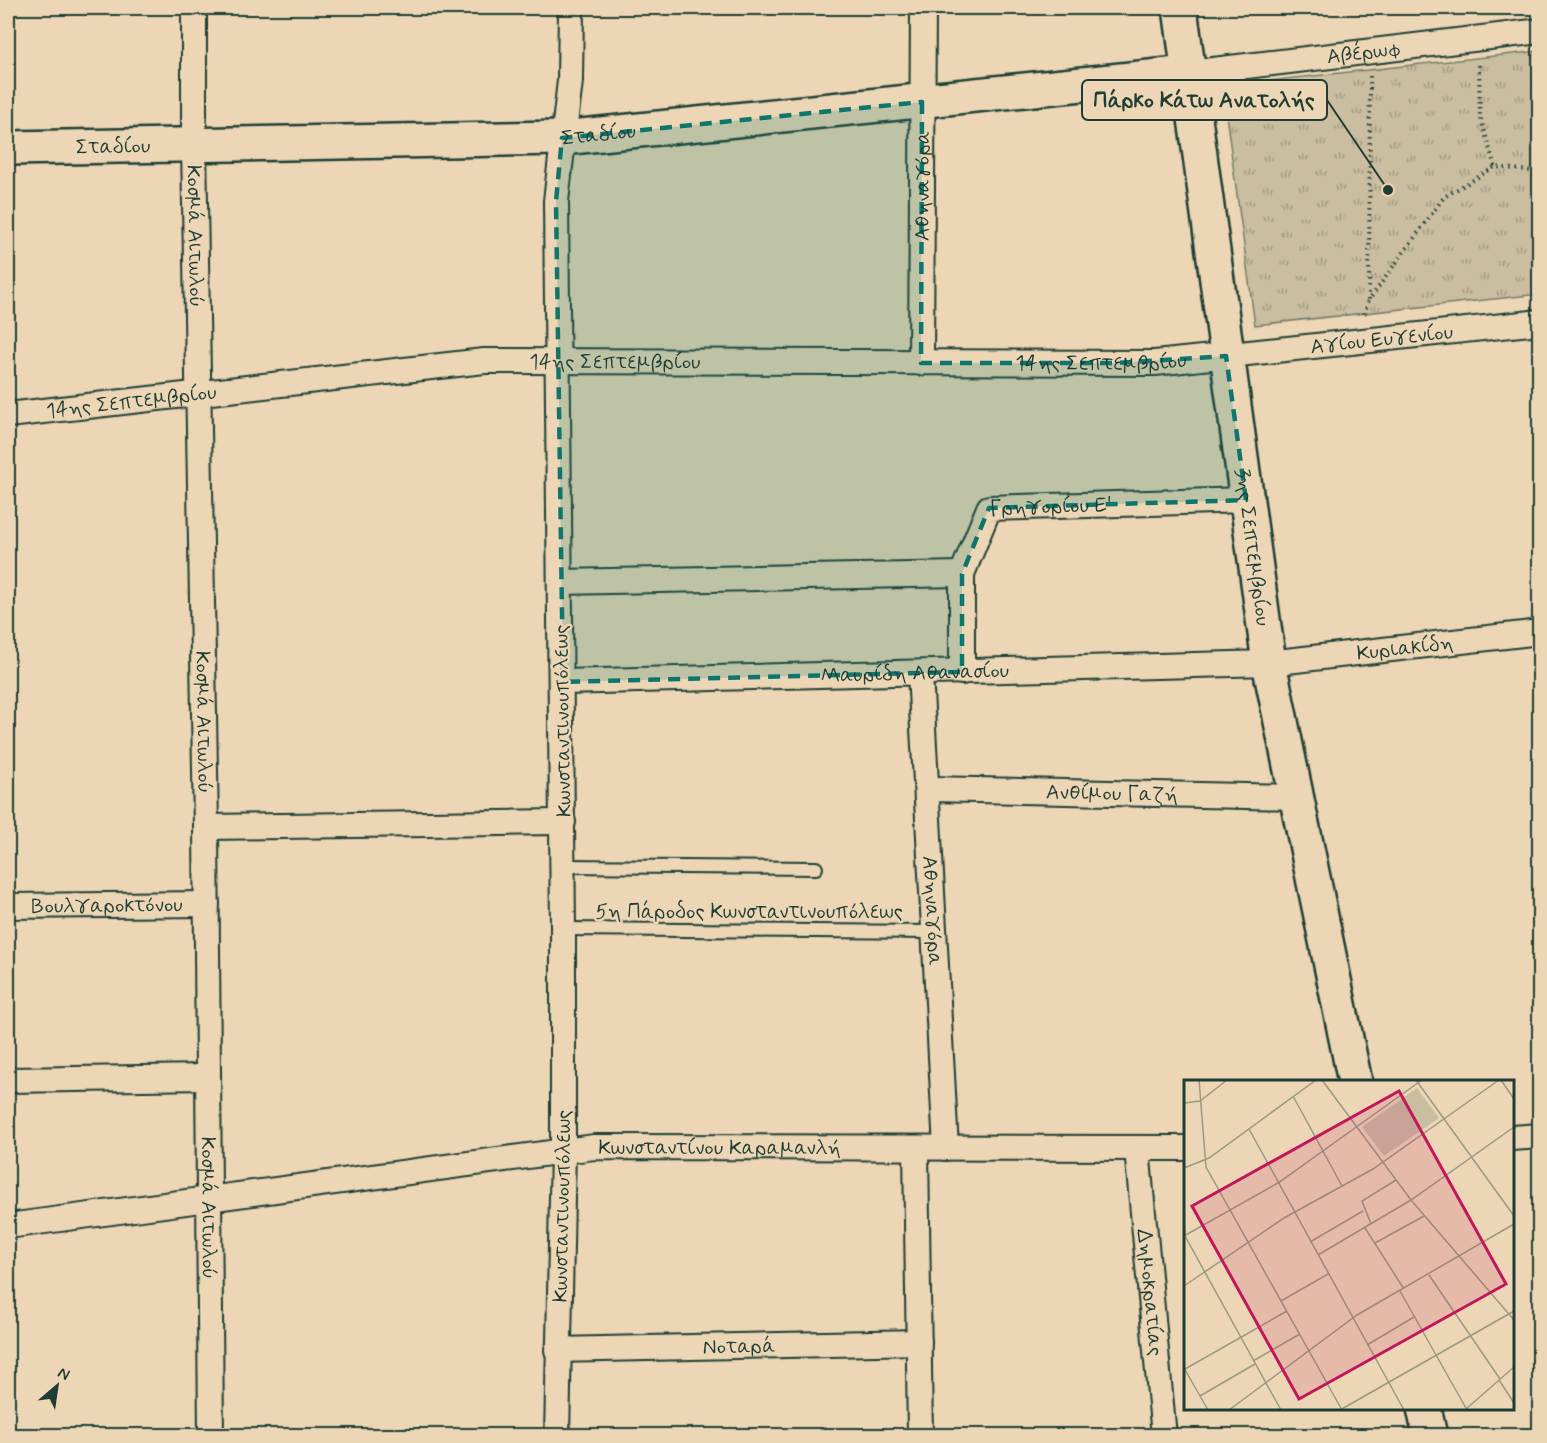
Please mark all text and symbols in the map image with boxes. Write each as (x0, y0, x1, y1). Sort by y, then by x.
street label: Αβέρωφ (1325, 35, 1403, 71)
callout: Πάρκο Κάτω Ανατολής (1082, 80, 1327, 120)
text: Πάρκο Κάτω Ανατολής (1093, 87, 1315, 115)
street label: Σταδίου (560, 117, 637, 153)
street label: Αθηναγόρα (909, 131, 937, 241)
street label: Σταδίου (75, 132, 151, 162)
street label: Κοσμά Αιτωλού (179, 165, 210, 307)
street label: Αγίου Ευγενίου (1309, 318, 1455, 361)
street label: 14ης Σεπτεμβρίου (1015, 347, 1188, 378)
street label: 14ης Σεπτεμβρίου (529, 348, 701, 377)
street label: 14ης Σεπτεμβρίου (45, 378, 218, 426)
street label: 3ης Σεπτεμβρίου (1228, 467, 1277, 628)
street label: Γρηγορίου Ε' (989, 491, 1112, 523)
street label: Κωνσταντινουπόλεως (547, 625, 579, 817)
street label: Κυριακίδη (1355, 629, 1455, 668)
street label: Κοσμά Αιτωλού (188, 651, 218, 793)
street label: Μαυρίδη Αθανασίου (820, 657, 1010, 690)
street label: Ανθίμου Γαζή (1046, 779, 1178, 809)
street label: Αθηναγόρα (915, 855, 949, 967)
street label: Βουλγαροκτόνου (31, 891, 183, 921)
street label: 5η Πάροδος Κωνσταντινουπόλεως (595, 898, 903, 926)
inset map (1184, 1080, 1514, 1410)
street label: Κωνσταντινουπόλεως (547, 1110, 578, 1303)
street label: Κωνσταντίνου Καραμανλή (598, 1134, 841, 1162)
street label: Κοσμά Αιτωλού (194, 1137, 223, 1279)
street label: Δημοκρατίας (1130, 1228, 1169, 1357)
street label: Νοταρά (702, 1332, 776, 1362)
north arrow (27, 1356, 87, 1416)
text: N (54, 1362, 73, 1386)

